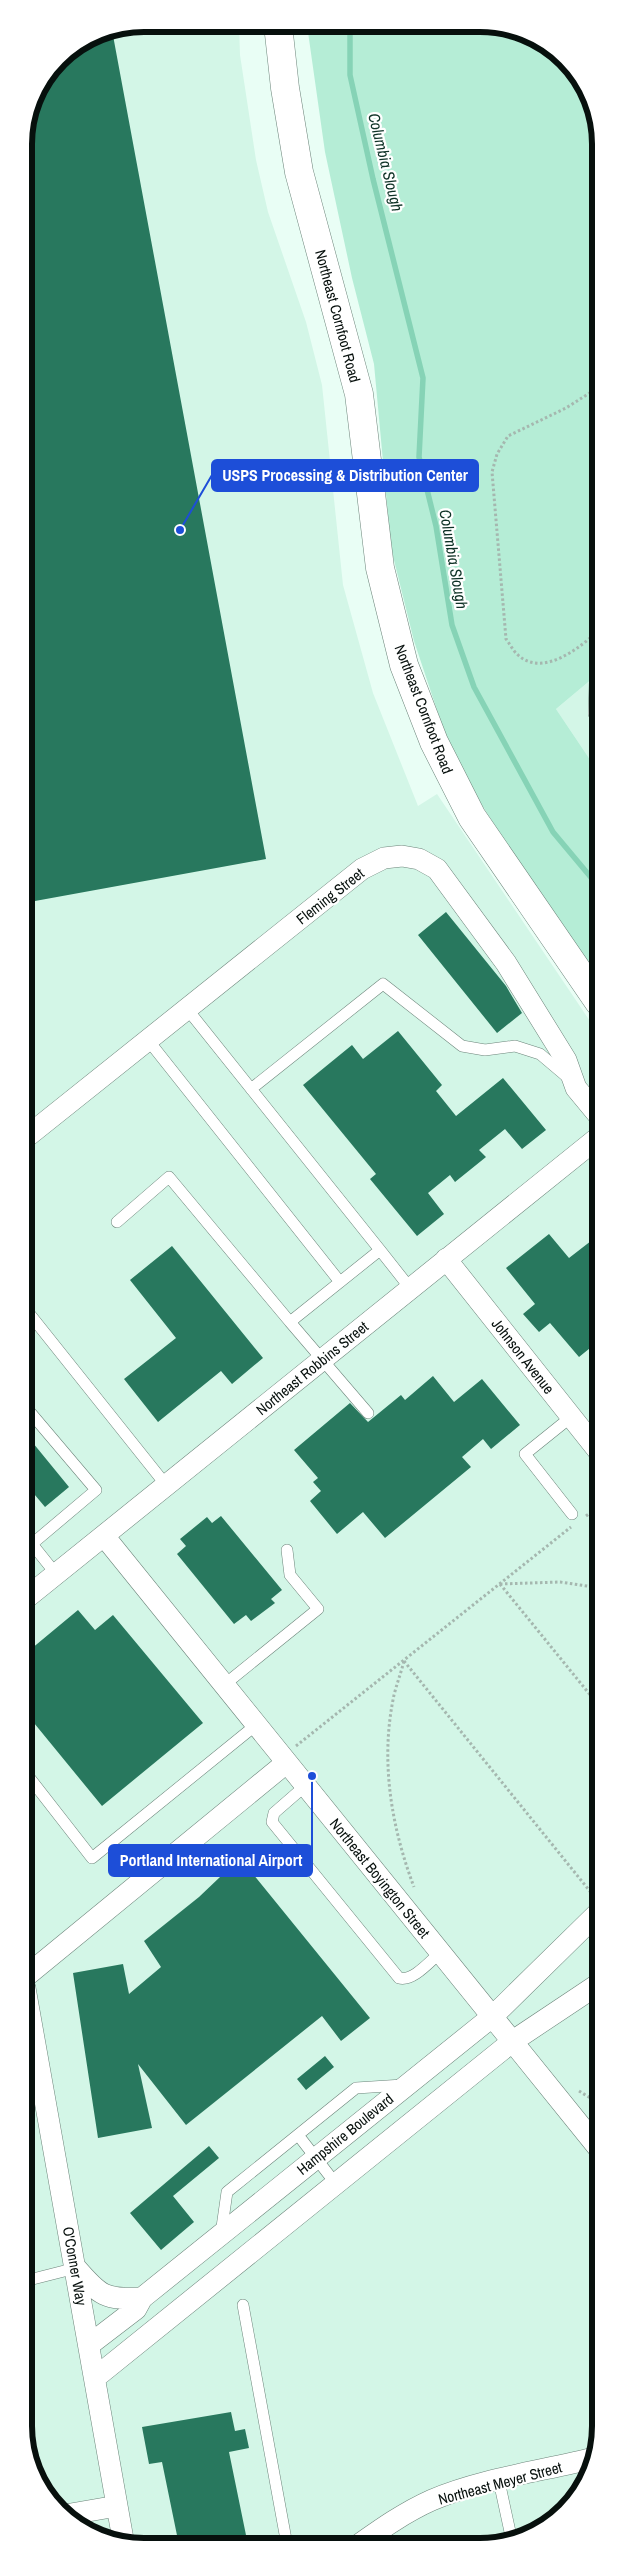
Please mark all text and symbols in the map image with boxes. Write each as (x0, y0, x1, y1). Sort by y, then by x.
water label: Columbia Slough (363, 111, 409, 213)
street label: Northeast Cornfoot Road (310, 247, 366, 385)
callout: USPS Processing & Distribution Center (212, 460, 478, 491)
text: USPS Processing & Distribution Center (222, 464, 469, 486)
water label: Columbia Slough (434, 508, 474, 610)
street label: Northeast Cornfoot Road (390, 641, 458, 777)
street label: Fleming Street (292, 863, 369, 929)
street label: Johnson Avenue (487, 1314, 559, 1398)
street label: Northeast Robbins Street (251, 1316, 373, 1420)
street label: Northeast Boyington Street (325, 1814, 435, 1943)
callout: Portland International Airport (109, 1845, 312, 1876)
text: Portland International Airport (120, 1849, 303, 1871)
street label: Hampshire Boulevard (292, 2088, 398, 2180)
street label: O'Conner Way (58, 2225, 92, 2308)
street label: Northeast Meyer Street (436, 2456, 565, 2510)

